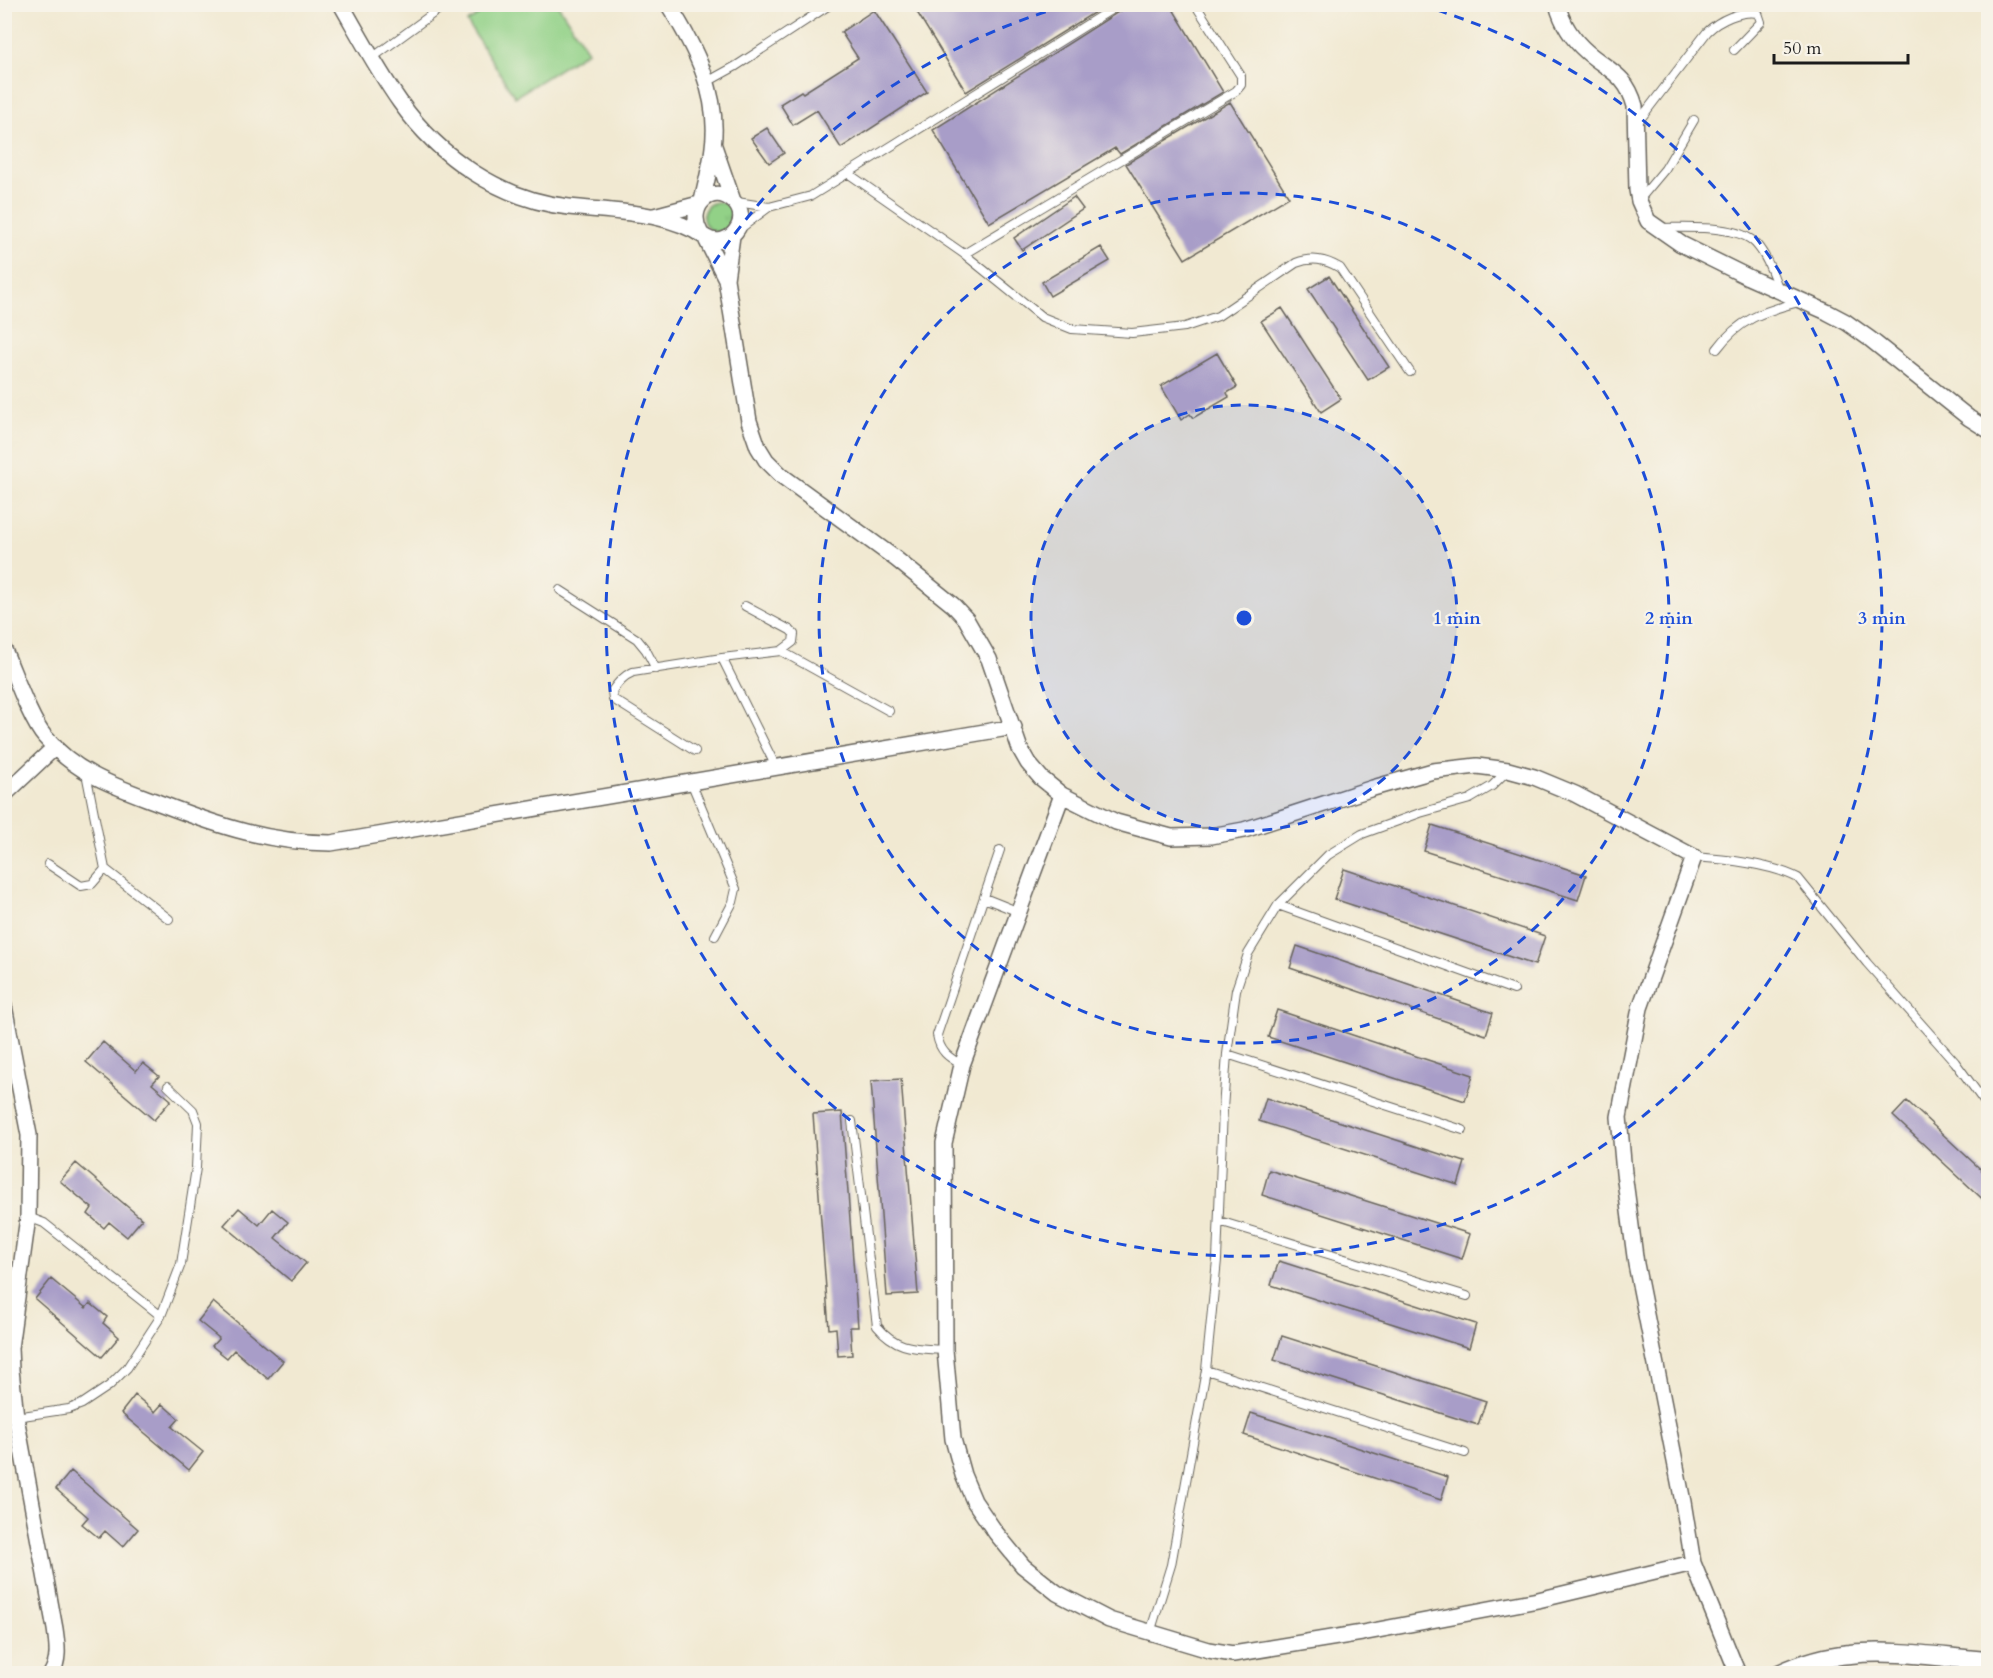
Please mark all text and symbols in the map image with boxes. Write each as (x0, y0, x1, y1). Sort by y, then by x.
scale bar (1774, 27, 1908, 65)
text: 50 m (1783, 36, 1822, 61)
text: 1 min (1433, 606, 1481, 631)
text: 2 min (1645, 606, 1693, 631)
text: 3 min (1858, 606, 1906, 631)
centre of rings (1234, 608, 1254, 628)

